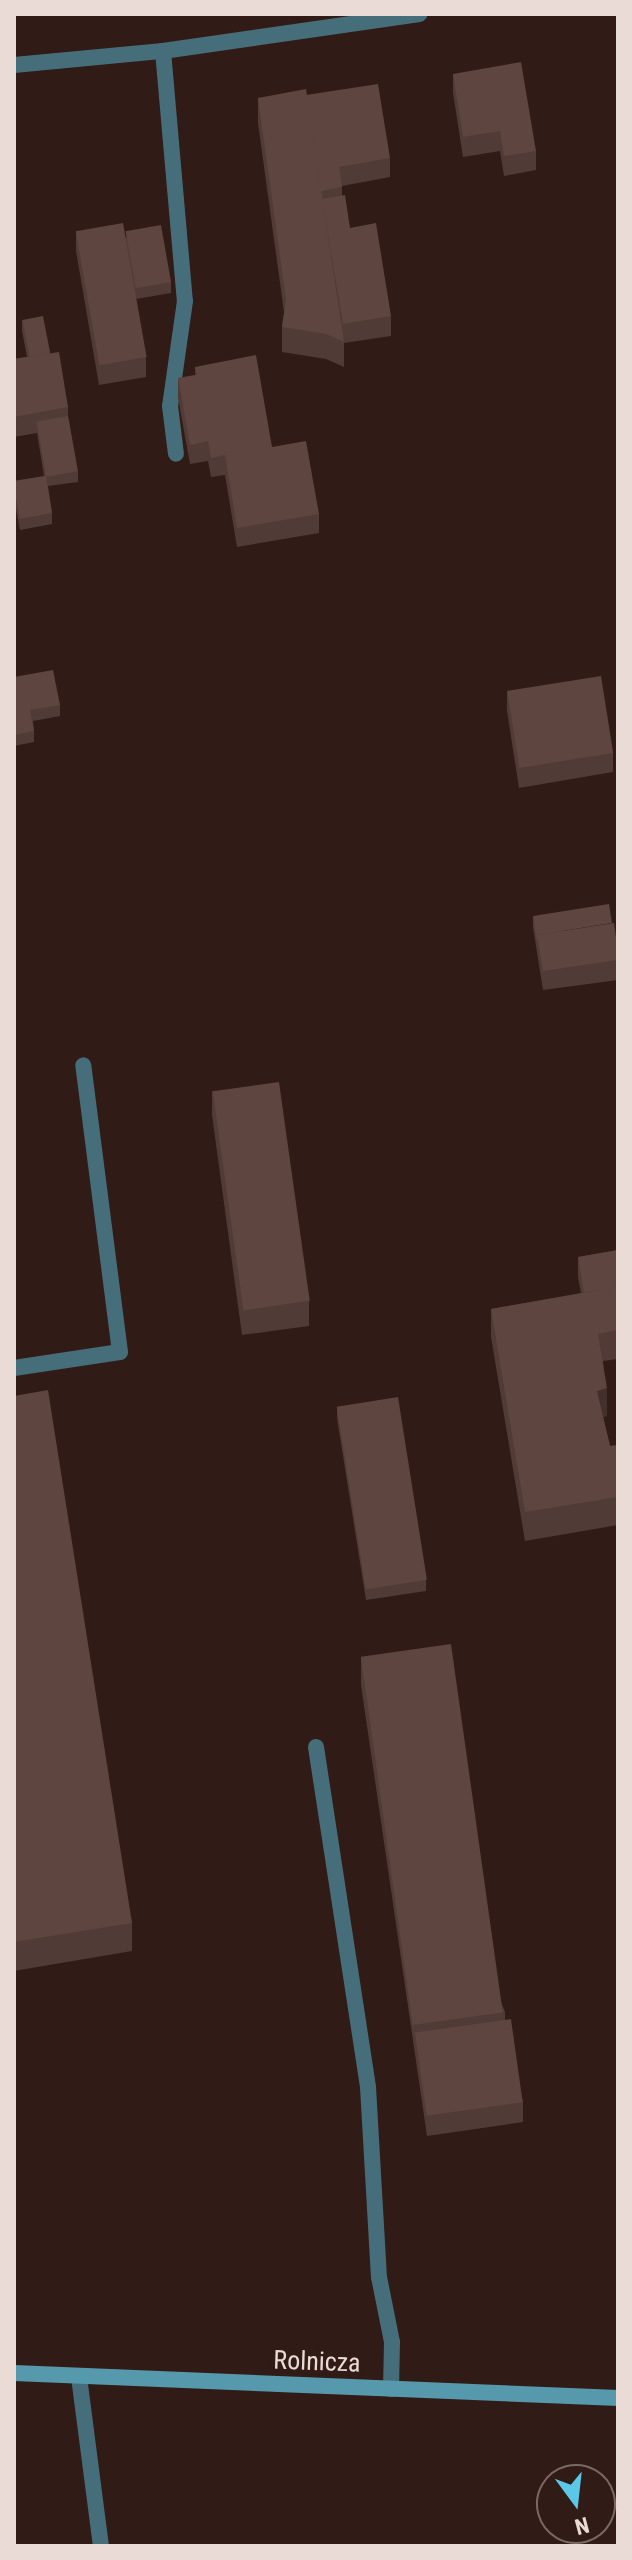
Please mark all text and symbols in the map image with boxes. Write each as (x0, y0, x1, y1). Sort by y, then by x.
street label: Rolnicza (273, 2345, 361, 2379)
north arrow (536, 2464, 616, 2544)
text: N (572, 2512, 592, 2540)

